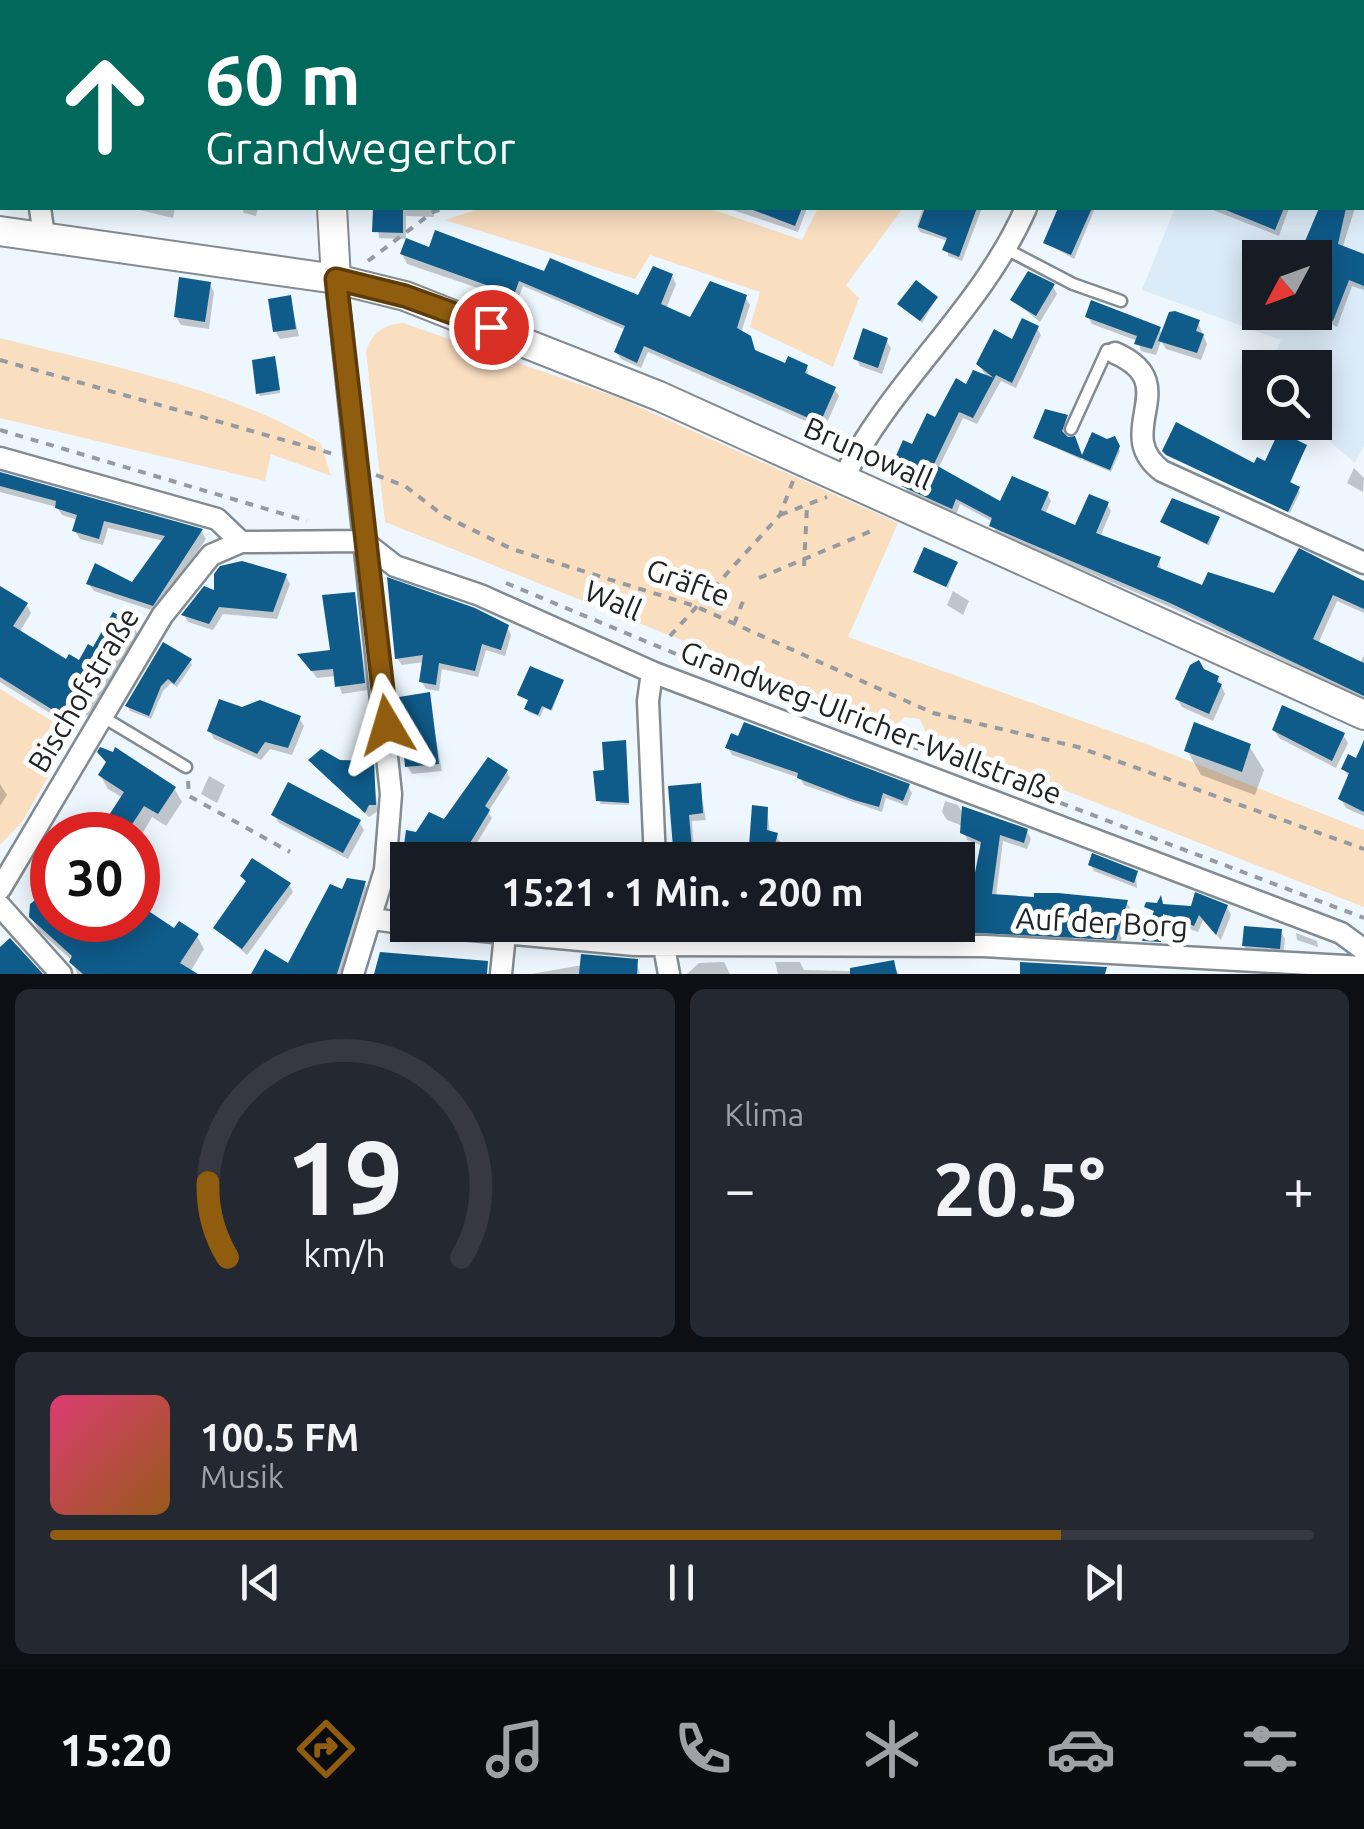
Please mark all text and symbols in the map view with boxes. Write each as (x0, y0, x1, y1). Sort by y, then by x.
icon: ahead (40, 40, 170, 170)
text: 60 m (205, 40, 361, 118)
text: Grandwegertor (205, 122, 515, 173)
north arrow (1242, 240, 1332, 330)
map controls (1242, 240, 1332, 440)
pin (449, 285, 534, 370)
icon: arrive (464, 300, 519, 355)
button: search (1242, 350, 1332, 440)
street label: Brunowall (799, 410, 938, 496)
street label: Gräfte (642, 551, 735, 613)
street label: Wall (580, 573, 647, 627)
street label: Bischofstraße (21, 601, 146, 778)
street label: Grandweg-Ulricher-Wallstraße (676, 634, 1067, 811)
position arrow (335, 673, 439, 777)
speed limit sign: 30 (30, 812, 160, 942)
text: 15:21 · 1 Min. · 200 m (501, 871, 864, 913)
street label: Auf der Borg (1015, 901, 1189, 943)
text: Klima (725, 1096, 804, 1132)
text: 19 (286, 1118, 403, 1235)
text: 20.5° (933, 1146, 1105, 1230)
text: − (725, 1158, 756, 1219)
text: + (1283, 1158, 1314, 1219)
text: km/h (303, 1234, 386, 1274)
text: 100.5 FM (200, 1416, 359, 1458)
text: Musik (200, 1458, 284, 1494)
icon: previous (233, 1555, 288, 1610)
icon: pause (654, 1555, 709, 1610)
icon: next (1076, 1555, 1131, 1610)
icon: directions (291, 1714, 361, 1784)
icon: music (480, 1714, 550, 1784)
icon: phone (668, 1714, 738, 1784)
icon: climate (857, 1714, 927, 1784)
icon: car (1046, 1714, 1116, 1784)
icon: filters (1235, 1714, 1305, 1784)
text: 15:20 (59, 1724, 172, 1775)

